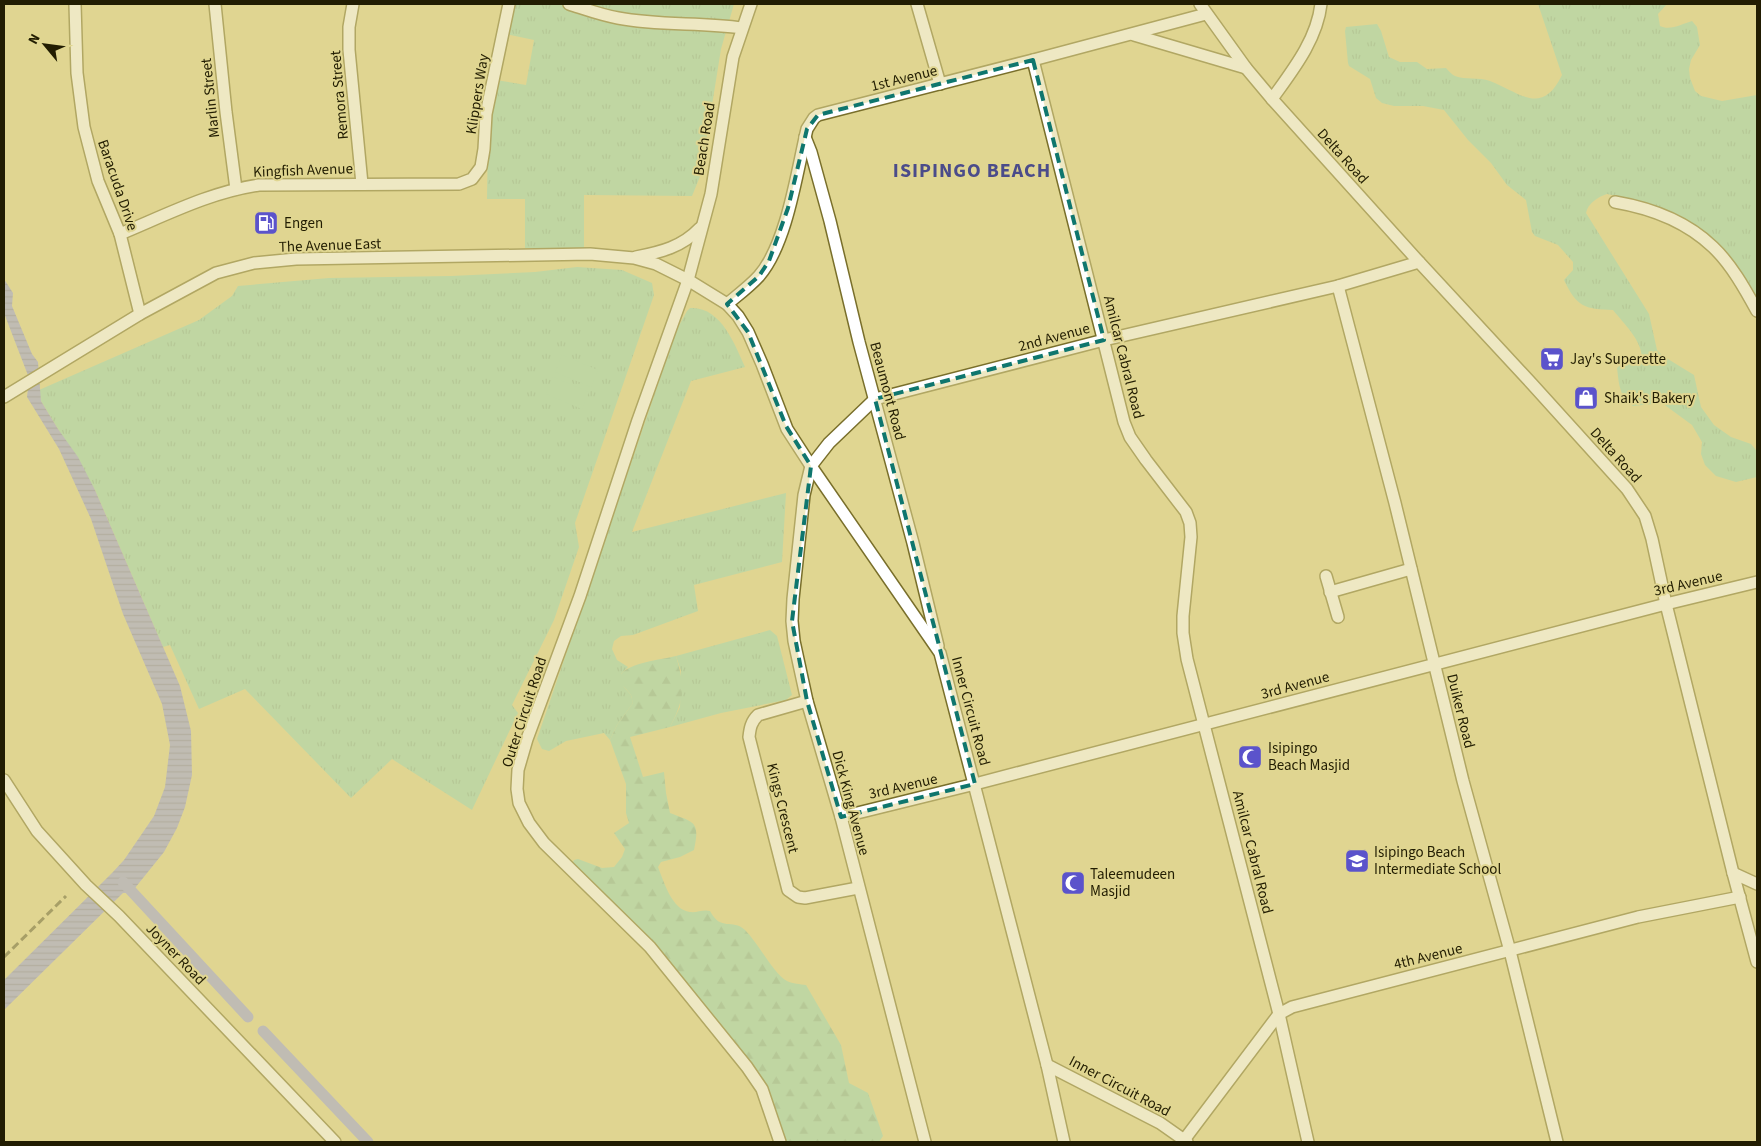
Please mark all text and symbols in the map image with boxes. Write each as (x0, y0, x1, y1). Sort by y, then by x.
north arrow (20, 20, 70, 70)
text: N (24, 30, 46, 48)
street label: Remora Street (325, 50, 354, 140)
street label: Klippers Way (461, 53, 494, 136)
street label: Marlin Street (196, 57, 225, 139)
street label: 1st Avenue (869, 60, 940, 97)
street label: Beach Road (688, 101, 721, 177)
street label: Delta Road (1312, 124, 1373, 189)
street label: Baracuda Drive (92, 137, 143, 234)
district label: ISIPINGO BEACH (893, 157, 1051, 185)
street label: Kingfish Avenue (253, 158, 353, 183)
fuel station icon: Engen (253, 210, 279, 236)
place label: Engen (284, 213, 323, 234)
street label: The Avenue East (278, 233, 382, 258)
street label: Amilcar Cabral Road (1098, 293, 1149, 421)
street label: 2nd Avenue (1016, 318, 1092, 357)
street label: Beaumont Road (864, 340, 911, 443)
supermarket icon: Jay's Superette (1539, 346, 1565, 372)
place label: Jay's Superette (1570, 349, 1666, 370)
shop icon: Shaik's Bakery (1573, 385, 1599, 411)
place label: Shaik's Bakery (1604, 388, 1695, 409)
street label: Delta Road (1585, 423, 1646, 488)
street label: 3rd Avenue (1652, 565, 1725, 602)
street label: Outer Circuit Road (497, 654, 552, 770)
street label: Inner Circuit Road (946, 654, 995, 768)
street label: 3rd Avenue (1259, 666, 1332, 705)
street label: Duiker Road (1441, 672, 1480, 751)
place label: Isipingo Beach Masjid (1268, 738, 1350, 776)
mosque icon: Isipingo Beach Masjid (1237, 744, 1263, 770)
street label: Dick King Avenue (826, 748, 875, 858)
street label: Kings Crescent (761, 761, 804, 855)
street label: 3rd Avenue (867, 768, 940, 805)
street label: Amilcar Cabral Road (1227, 788, 1278, 916)
place label: Isipingo Beach Intermediate School (1374, 842, 1501, 880)
school or university icon: Isipingo Beach Intermediate School (1344, 848, 1370, 874)
place label: Taleemudeen Masjid (1090, 864, 1175, 902)
mosque icon: Taleemudeen Masjid (1060, 870, 1086, 896)
street label: Joyner Road (141, 919, 210, 990)
street label: 4th Avenue (1392, 938, 1465, 975)
street label: Inner Circuit Road (1065, 1051, 1174, 1122)

